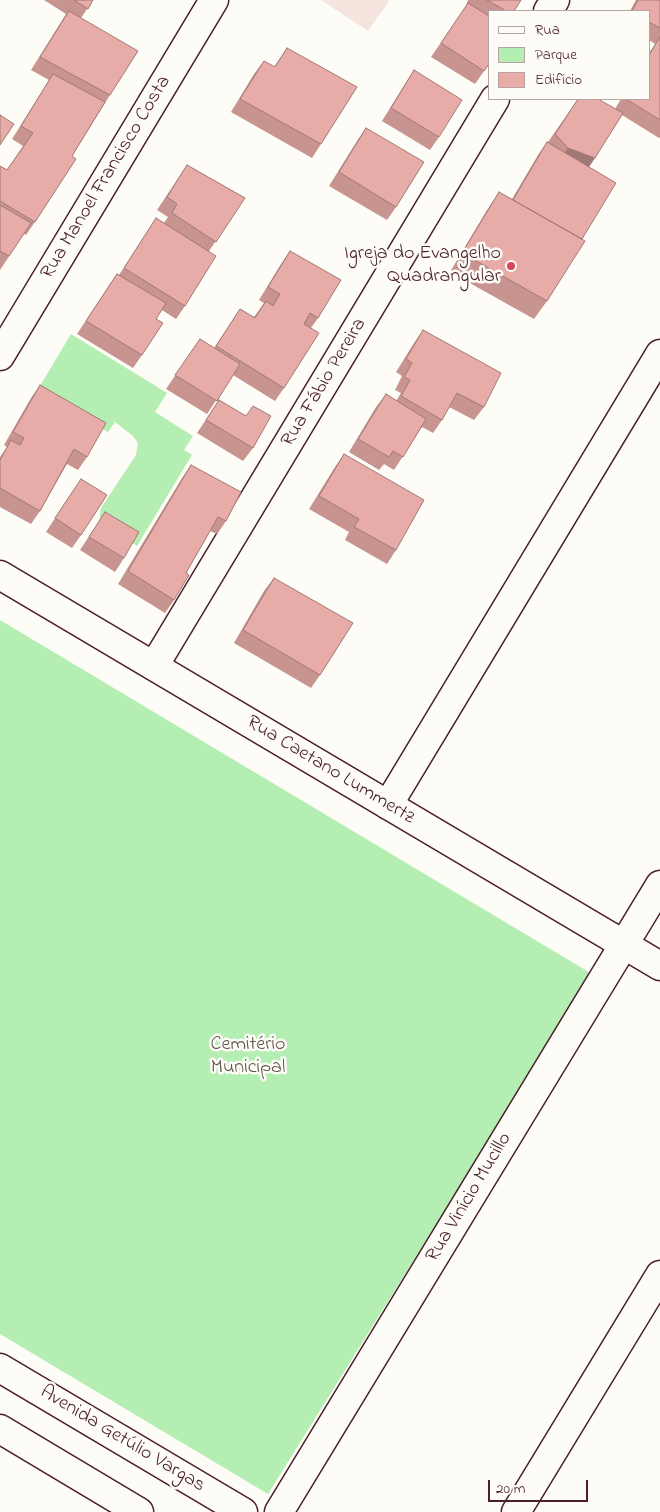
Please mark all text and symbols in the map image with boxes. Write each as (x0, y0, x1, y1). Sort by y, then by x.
legend (488, 10, 650, 100)
text: Rua (535, 19, 560, 41)
text: Parque (535, 44, 577, 66)
text: Edifício (535, 69, 582, 91)
street label: Rua Manoel Francisco Costa (37, 72, 177, 284)
place label: Igreja do Evangelho Quadrangular (344, 243, 501, 290)
marker: Igreja do Evangelho Quadrangular (505, 260, 517, 272)
street label: Rua Fábio Pereira (277, 314, 373, 452)
street label: Rua Caetano Lummertz (242, 711, 418, 831)
park label: Cemitério Municipal (211, 1034, 285, 1081)
street label: Rua Vinício Mucillo (422, 1129, 518, 1267)
street label: Avenida Getúlio Vargas (35, 1381, 209, 1499)
scale bar (490, 1470, 590, 1502)
text: 20 m (496, 1478, 525, 1500)

